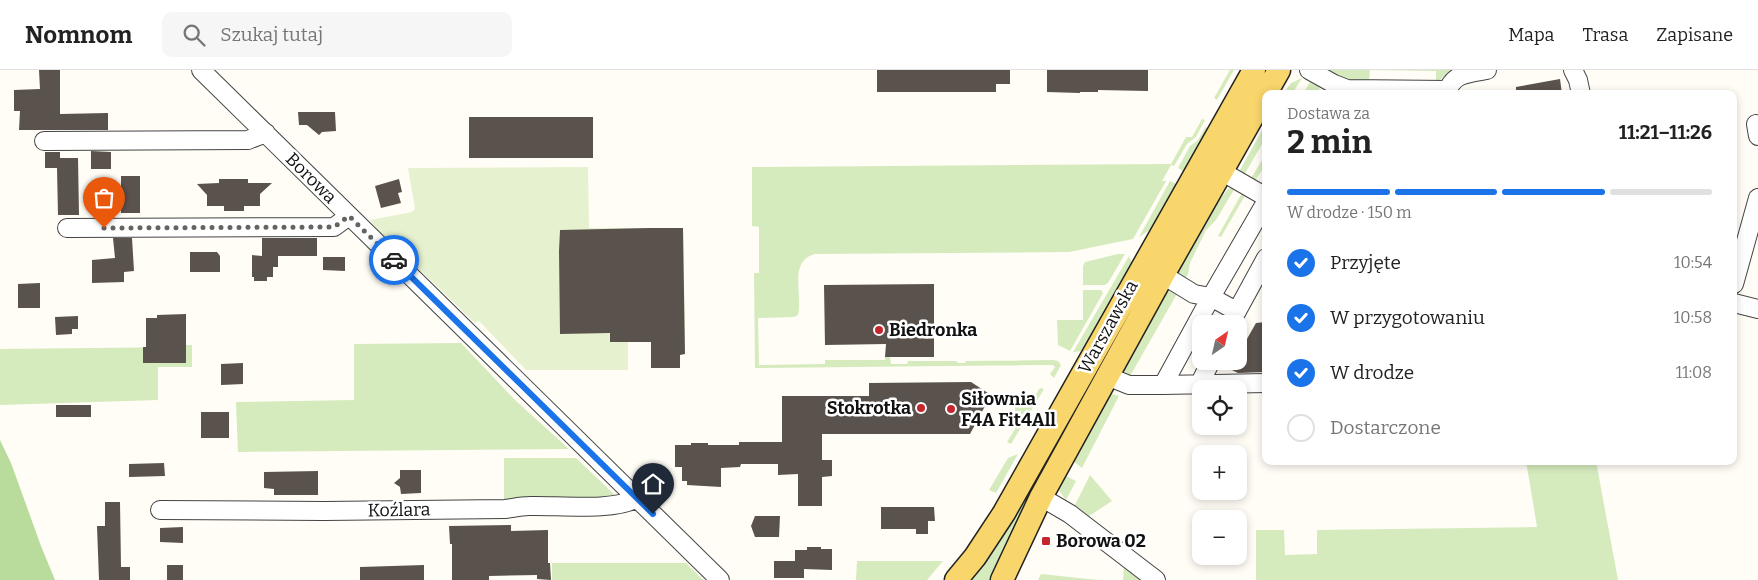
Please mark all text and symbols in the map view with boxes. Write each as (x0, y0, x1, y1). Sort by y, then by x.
search box (162, 12, 512, 57)
text: Nomnom (25, 21, 132, 49)
icon: search (180, 21, 208, 49)
text: Szukaj tutaj (220, 23, 323, 46)
text: Mapa (1508, 24, 1554, 46)
text: Trasa (1582, 24, 1628, 46)
text: Zapisane (1656, 24, 1733, 46)
text: Dostawa za (1287, 104, 1370, 123)
text: 11:21–11:26 (1619, 121, 1712, 144)
text: 2 min (1287, 123, 1372, 161)
street label: Borowa (281, 148, 341, 208)
pin (83, 177, 125, 228)
icon: bag (90, 184, 118, 212)
text: W drodze · 150 m (1287, 203, 1411, 222)
courier (369, 235, 419, 285)
icon: car (380, 246, 408, 274)
icon: check (1287, 249, 1315, 277)
text: Przyjęte (1330, 251, 1401, 274)
text: 10:54 (1674, 253, 1712, 272)
street label: Warszawska (1073, 276, 1143, 377)
icon: check (1287, 304, 1315, 332)
text: W przygotowaniu (1330, 306, 1485, 329)
text: 10:58 (1674, 308, 1712, 327)
north arrow (1192, 315, 1248, 370)
map controls (1192, 315, 1247, 565)
place label: Biedronka (889, 319, 977, 341)
marker: Biedronka (873, 324, 885, 336)
icon: check (1287, 359, 1315, 387)
text: W drodze (1330, 361, 1414, 384)
text: 11:08 (1676, 363, 1712, 382)
button: locate (1192, 380, 1247, 435)
place label: Siłownia F4A Fit4All (961, 388, 1056, 431)
place label: Stokrotka (827, 397, 911, 419)
marker: Stokrotka (915, 402, 927, 414)
marker: Siłownia F4A Fit4All (945, 403, 957, 415)
text: Dostarczone (1330, 416, 1441, 439)
button: + (1192, 445, 1247, 500)
pin (632, 463, 674, 514)
icon: home (639, 470, 667, 498)
street label: Koźlara (367, 498, 431, 522)
button: − (1192, 510, 1247, 565)
place label: Borowa 02 (1056, 530, 1146, 552)
marker: Borowa 02 (1040, 535, 1052, 547)

